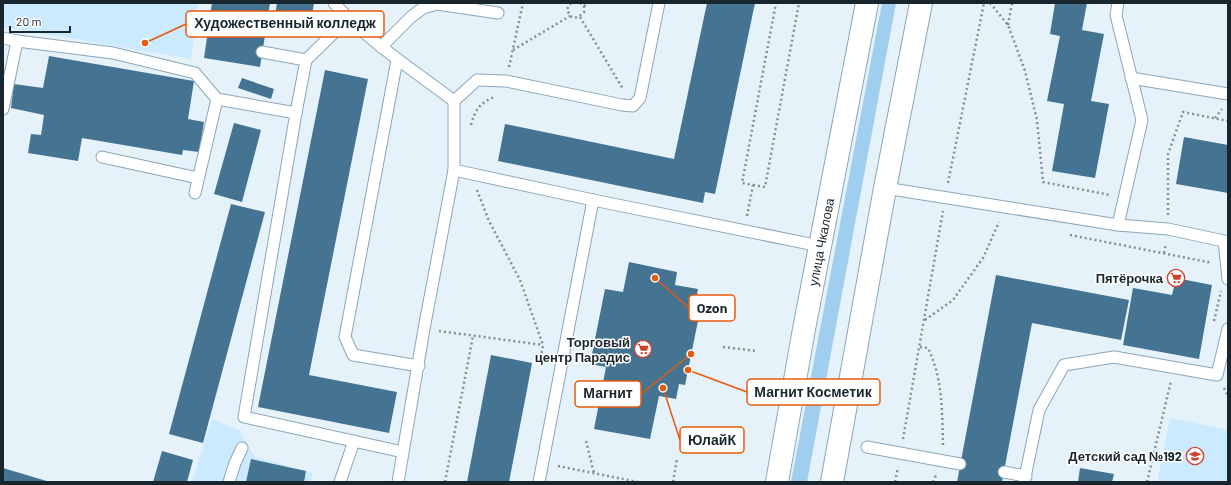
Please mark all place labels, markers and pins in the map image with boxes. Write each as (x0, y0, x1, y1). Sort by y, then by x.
callout: Художественный колледж (186, 11, 384, 37)
supermarket icon: Пятёрочка (1166, 268, 1186, 288)
place label: Пятёрочка (1096, 270, 1164, 286)
callout: Ozon (689, 295, 735, 321)
place label: Торговый центр Парадис (535, 334, 630, 365)
supermarket icon: Торговый центр Парадис (633, 339, 653, 359)
callout: Магнит Косметик (747, 379, 880, 405)
callout: Магнит (575, 381, 641, 407)
callout: ЮлайК (680, 427, 744, 453)
school or university icon: Детский сад №192 (1185, 446, 1205, 466)
place label: Детский сад №192 (1068, 448, 1182, 464)

